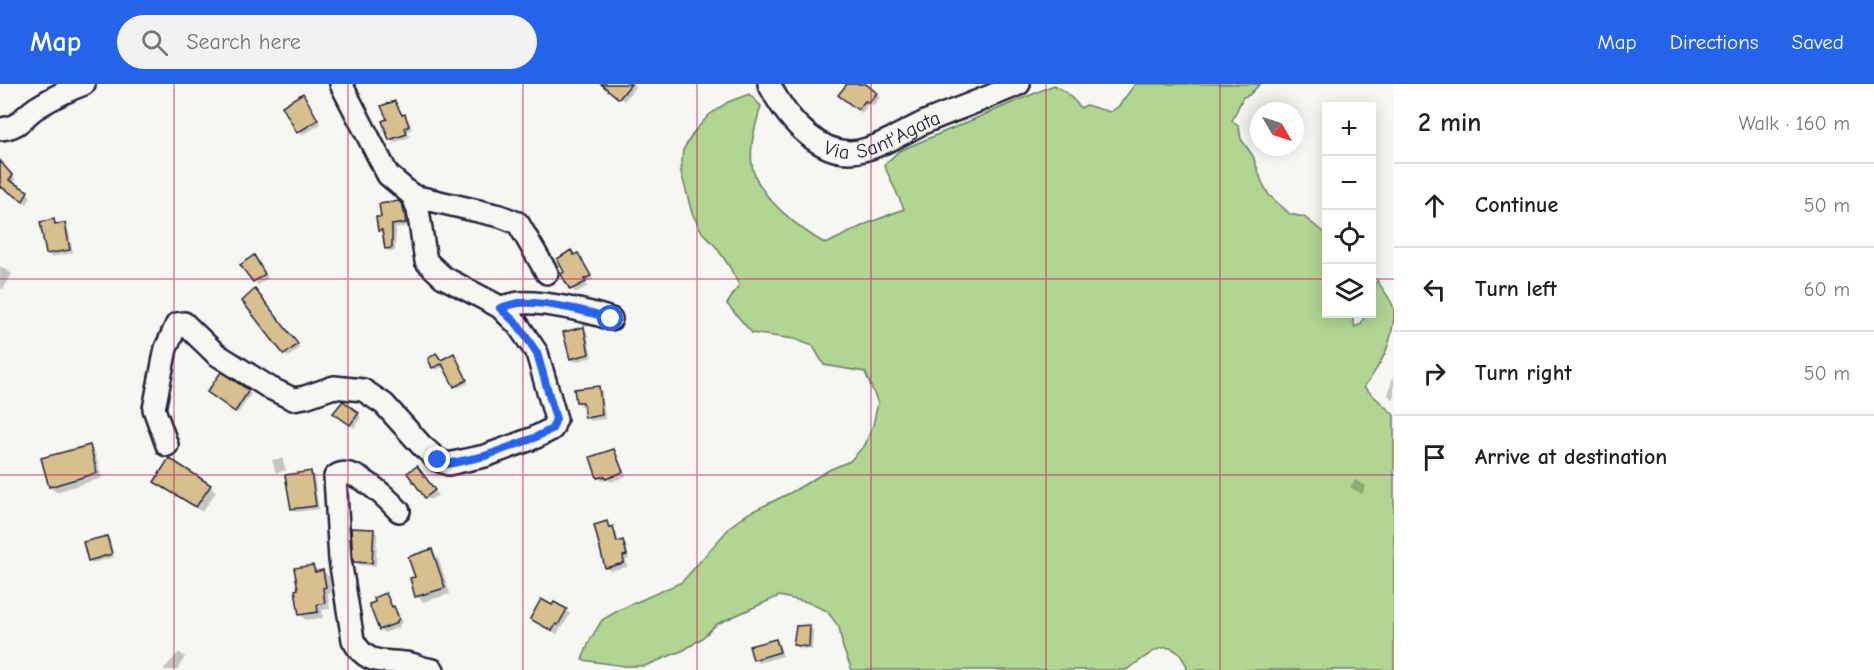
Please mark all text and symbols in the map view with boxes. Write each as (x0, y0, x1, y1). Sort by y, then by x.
search box (117, 15, 537, 69)
text: Map (30, 26, 81, 58)
icon: search (138, 26, 171, 59)
text: Search here (186, 29, 301, 55)
text: Map (1597, 30, 1637, 54)
text: Directions (1670, 30, 1759, 54)
text: Saved (1792, 30, 1844, 54)
north arrow (1250, 102, 1304, 156)
map controls (1322, 102, 1376, 318)
button: + (1322, 102, 1376, 156)
street label: Via Sant'Agata (821, 106, 943, 164)
text: 2 min (1418, 108, 1481, 138)
text: Walk · 160 m (1739, 112, 1850, 135)
button: − (1322, 156, 1376, 210)
icon: ahead (1418, 189, 1451, 222)
text: Continue (1475, 192, 1558, 218)
text: 50 m (1804, 194, 1850, 217)
button: locate (1322, 210, 1376, 264)
button: layers (1322, 264, 1376, 318)
icon: left (1418, 273, 1451, 306)
text: Turn left (1475, 276, 1557, 302)
text: 60 m (1804, 278, 1850, 301)
route start (597, 305, 623, 331)
icon: right (1418, 357, 1451, 390)
text: Turn right (1475, 360, 1572, 386)
text: 50 m (1804, 362, 1850, 385)
icon: arrive (1418, 441, 1451, 474)
text: Arrive at destination (1475, 444, 1667, 470)
route end (424, 446, 450, 472)

